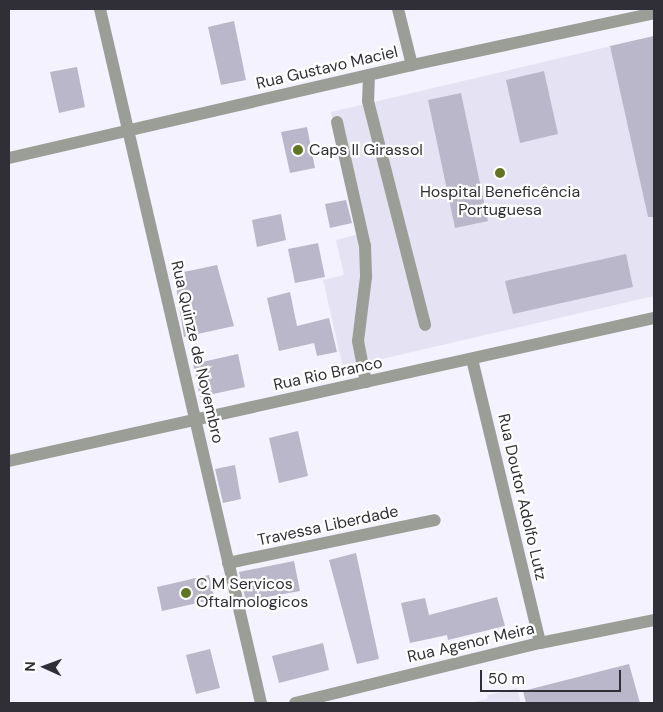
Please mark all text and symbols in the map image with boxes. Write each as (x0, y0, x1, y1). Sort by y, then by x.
street label: Rua Gustavo Maciel (254, 42, 400, 94)
place label: Caps II Girassol (309, 140, 423, 160)
marker: Caps II Girassol (291, 143, 305, 157)
marker: Hospital Beneficência Portuguesa (493, 166, 507, 180)
place label: Hospital Beneficência Portuguesa (420, 182, 580, 220)
street label: Rua Quinze de Novembro (167, 259, 227, 445)
street label: Rua Rio Branco (272, 353, 384, 395)
street label: Rua Doutor Adolfo Lutz (493, 412, 551, 582)
street label: Travessa Liberdade (256, 502, 400, 550)
place label: C M Servicos Oftalmologicos (196, 574, 308, 612)
marker: C M Servicos Oftalmologicos (180, 587, 192, 599)
street label: Rua Agenor Meira (406, 619, 536, 667)
north arrow (20, 642, 70, 692)
scale bar (483, 660, 624, 692)
text: N (21, 661, 39, 672)
text: 50 m (488, 669, 525, 689)

